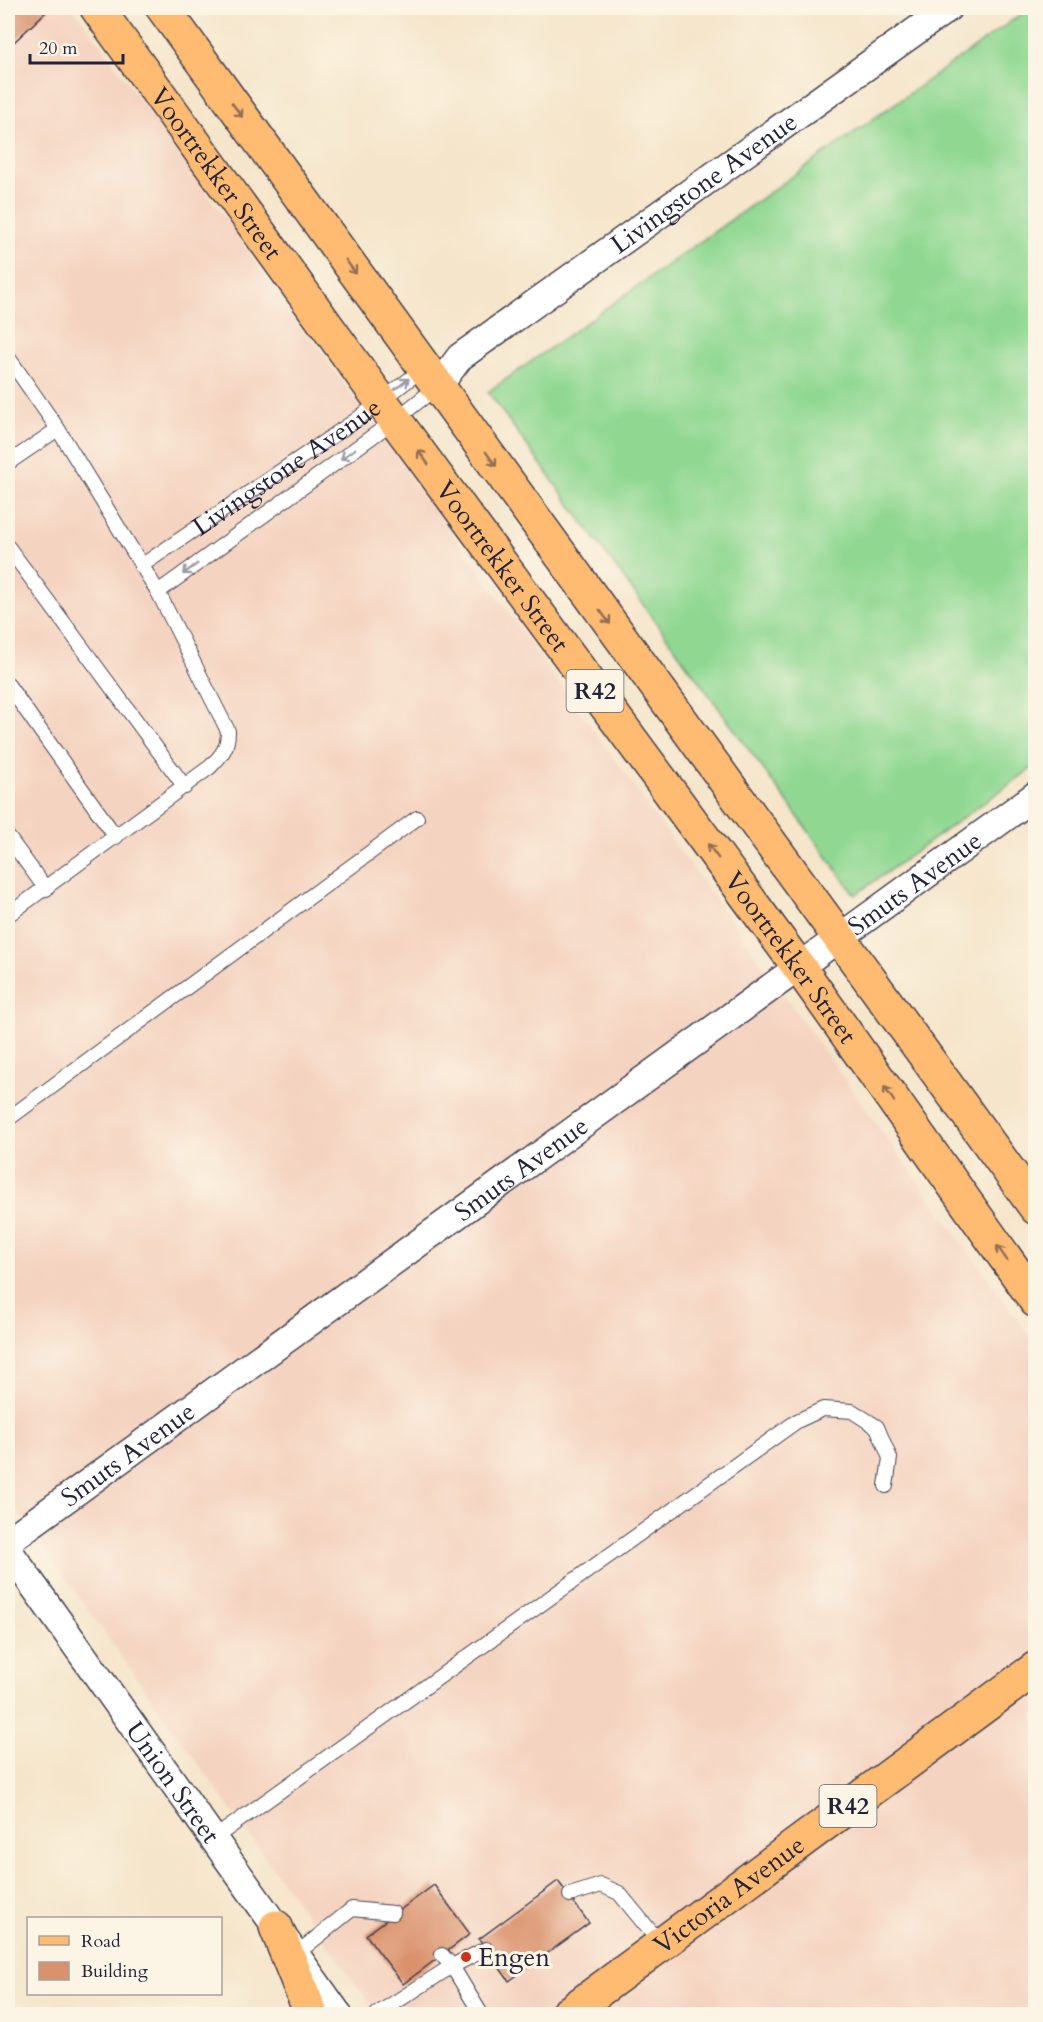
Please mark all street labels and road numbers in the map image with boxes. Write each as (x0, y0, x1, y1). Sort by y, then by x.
street label: Voortrekker Street (142, 80, 290, 267)
street label: Livingstone Avenue (604, 104, 804, 262)
street label: Livingstone Avenue (185, 390, 388, 544)
street label: Voortrekker Street (428, 473, 577, 659)
road number: R42 (566, 670, 624, 712)
street label: Smuts Avenue (841, 823, 989, 944)
street label: Voortrekker Street (716, 864, 865, 1051)
street label: Smuts Avenue (447, 1109, 595, 1229)
street label: Smuts Avenue (54, 1394, 202, 1515)
street label: Union Street (117, 1715, 228, 1850)
road number: R42 (820, 1785, 876, 1827)
street label: Victoria Avenue (646, 1828, 812, 1963)

